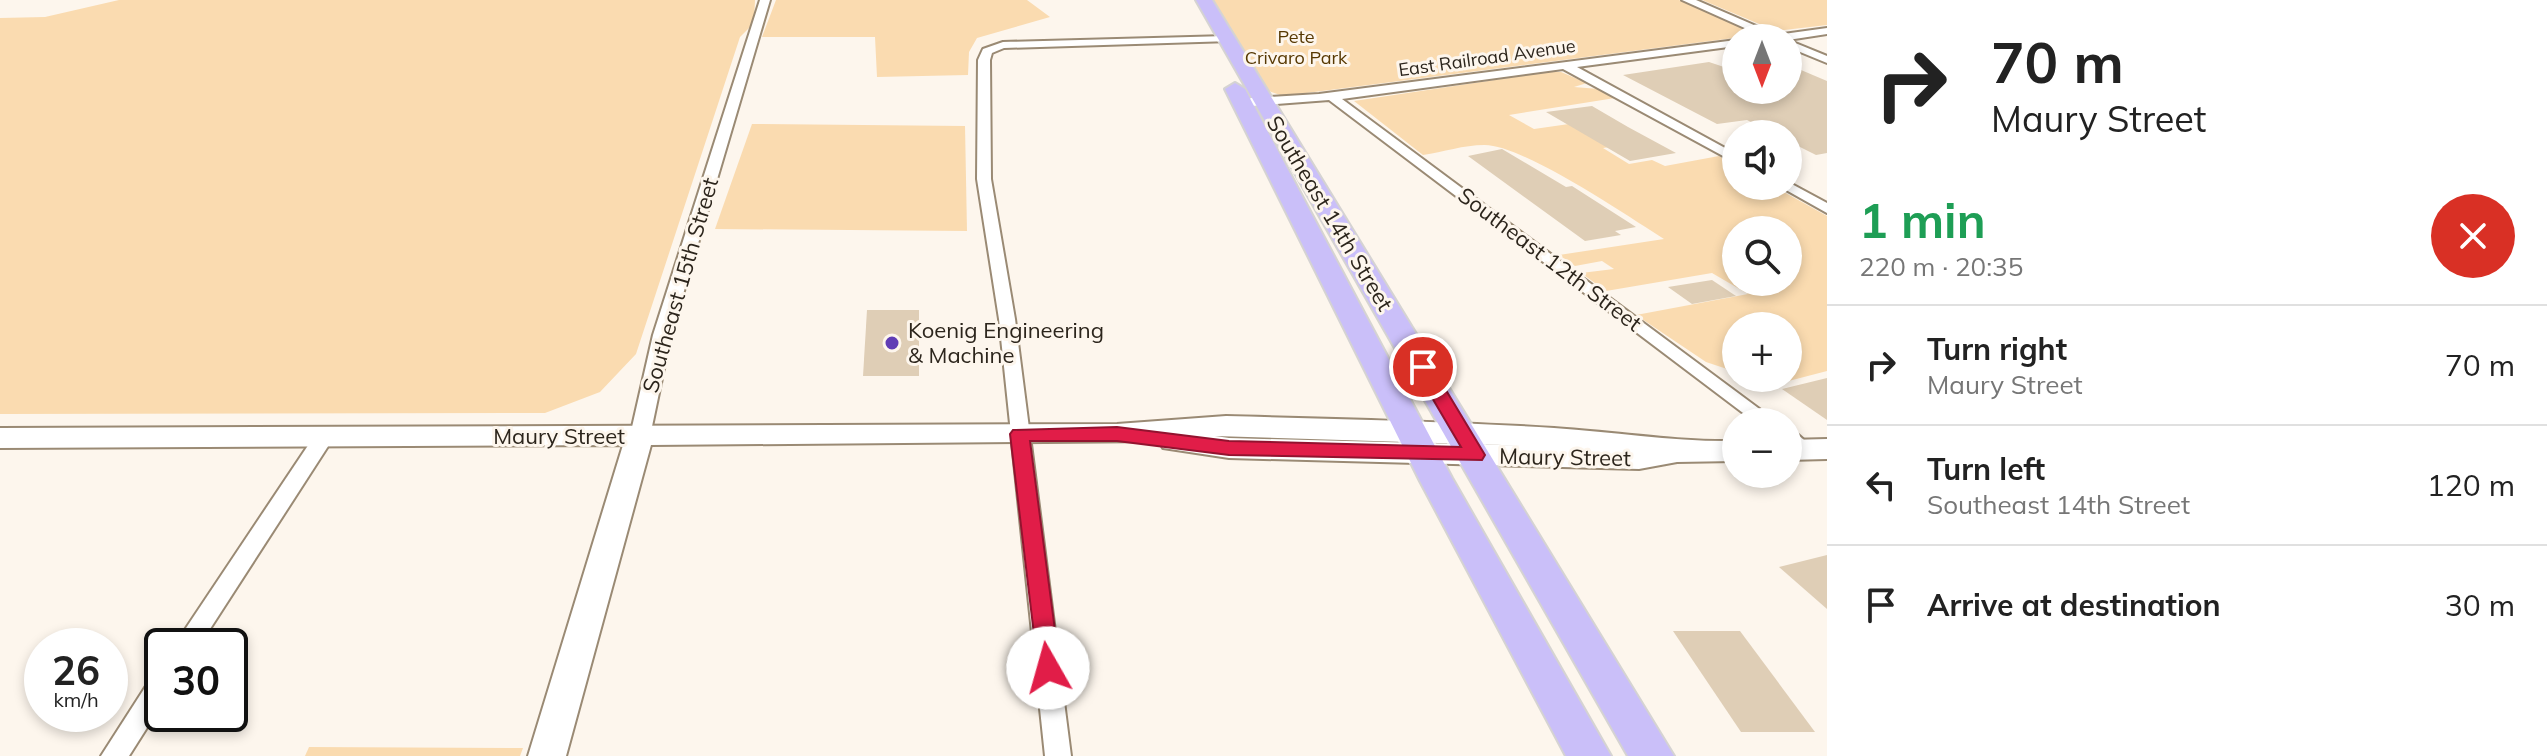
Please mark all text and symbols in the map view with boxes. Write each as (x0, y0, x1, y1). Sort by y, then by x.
north arrow (1722, 24, 1802, 104)
map controls (1722, 24, 1802, 488)
park label: Pete Crivaro Park (1245, 25, 1348, 69)
text: 70 m (1991, 27, 2124, 97)
icon: right (1859, 32, 1963, 136)
street label: East Railroad Avenue (1397, 34, 1577, 81)
text: Maury Street (1991, 96, 2206, 141)
street label: Southeast 14th Street (1261, 110, 1399, 316)
button: sound (1722, 120, 1802, 200)
street label: Southeast 15th Street (636, 174, 724, 396)
street label: Southeast 12th Street (1453, 181, 1648, 337)
text: 1 min (1859, 190, 1986, 250)
button: close (2431, 194, 2515, 278)
button: search (1722, 216, 1802, 296)
text: 220 m · 20:35 (1859, 250, 2023, 283)
button: + (1722, 312, 1802, 392)
place label: Koenig Engineering & Machine (908, 316, 1104, 369)
text: Turn right (1927, 330, 2067, 368)
pin (1389, 333, 1457, 401)
marker: Koenig Engineering & Machine (883, 334, 901, 352)
icon: right (1859, 343, 1903, 387)
icon: arrive (1401, 345, 1445, 389)
text: 70 m (2445, 346, 2515, 384)
text: Maury Street (1927, 368, 2083, 401)
button: − (1722, 408, 1802, 488)
street label: Maury Street (493, 422, 625, 450)
street label: Maury Street (1499, 442, 1631, 472)
text: Turn left (1927, 450, 2045, 488)
icon: left (1859, 463, 1903, 507)
text: 120 m (2427, 466, 2515, 504)
text: Southeast 14th Street (1927, 488, 2190, 521)
icon: arrive (1859, 583, 1903, 627)
text: Arrive at destination (1927, 586, 2221, 624)
text: 30 m (2445, 586, 2515, 624)
position arrow (1006, 626, 1090, 710)
speed limit sign: 30 (144, 628, 248, 732)
text: 26 (52, 645, 100, 695)
text: km/h (53, 687, 99, 712)

